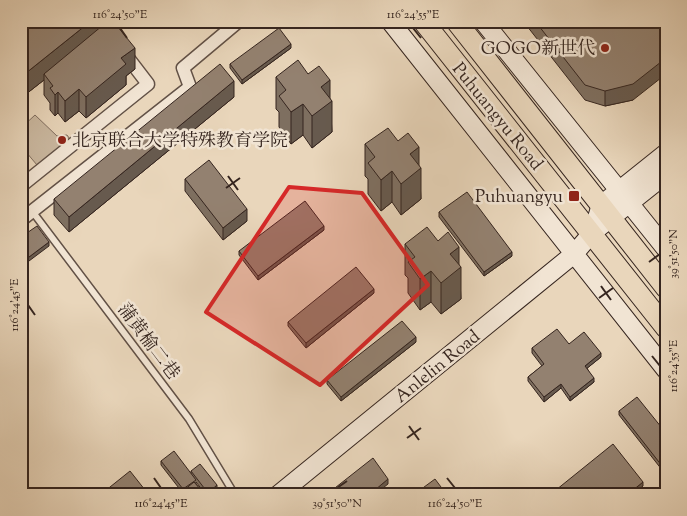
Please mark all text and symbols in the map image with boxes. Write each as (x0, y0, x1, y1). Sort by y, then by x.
text: 116°24'50"E (93, 6, 148, 24)
text: 116°24'55"E (387, 6, 440, 24)
place label: GOGO新世代 (481, 37, 595, 63)
marker: GOGO新世代 (599, 42, 611, 54)
street label: Puhuangyu Road (445, 58, 548, 177)
place label: 北京联合大学特殊教育学院 (72, 129, 288, 155)
marker: 北京联合大学特殊教育学院 (56, 134, 68, 146)
place label: Puhuangyu (475, 185, 563, 211)
marker: Puhuangyu (567, 189, 581, 203)
text: 39°51'50"N (665, 229, 683, 279)
text: 116°24'45"E (6, 278, 24, 332)
street label: 蒲黄榆二巷 (110, 298, 185, 386)
street label: Anlelin Road (390, 325, 487, 410)
text: 116°24'55"E (665, 339, 683, 392)
text: 116°24'45"E (134, 495, 188, 513)
text: 39°51'50"N (312, 495, 362, 513)
text: 116°24'50"E (428, 495, 483, 513)

